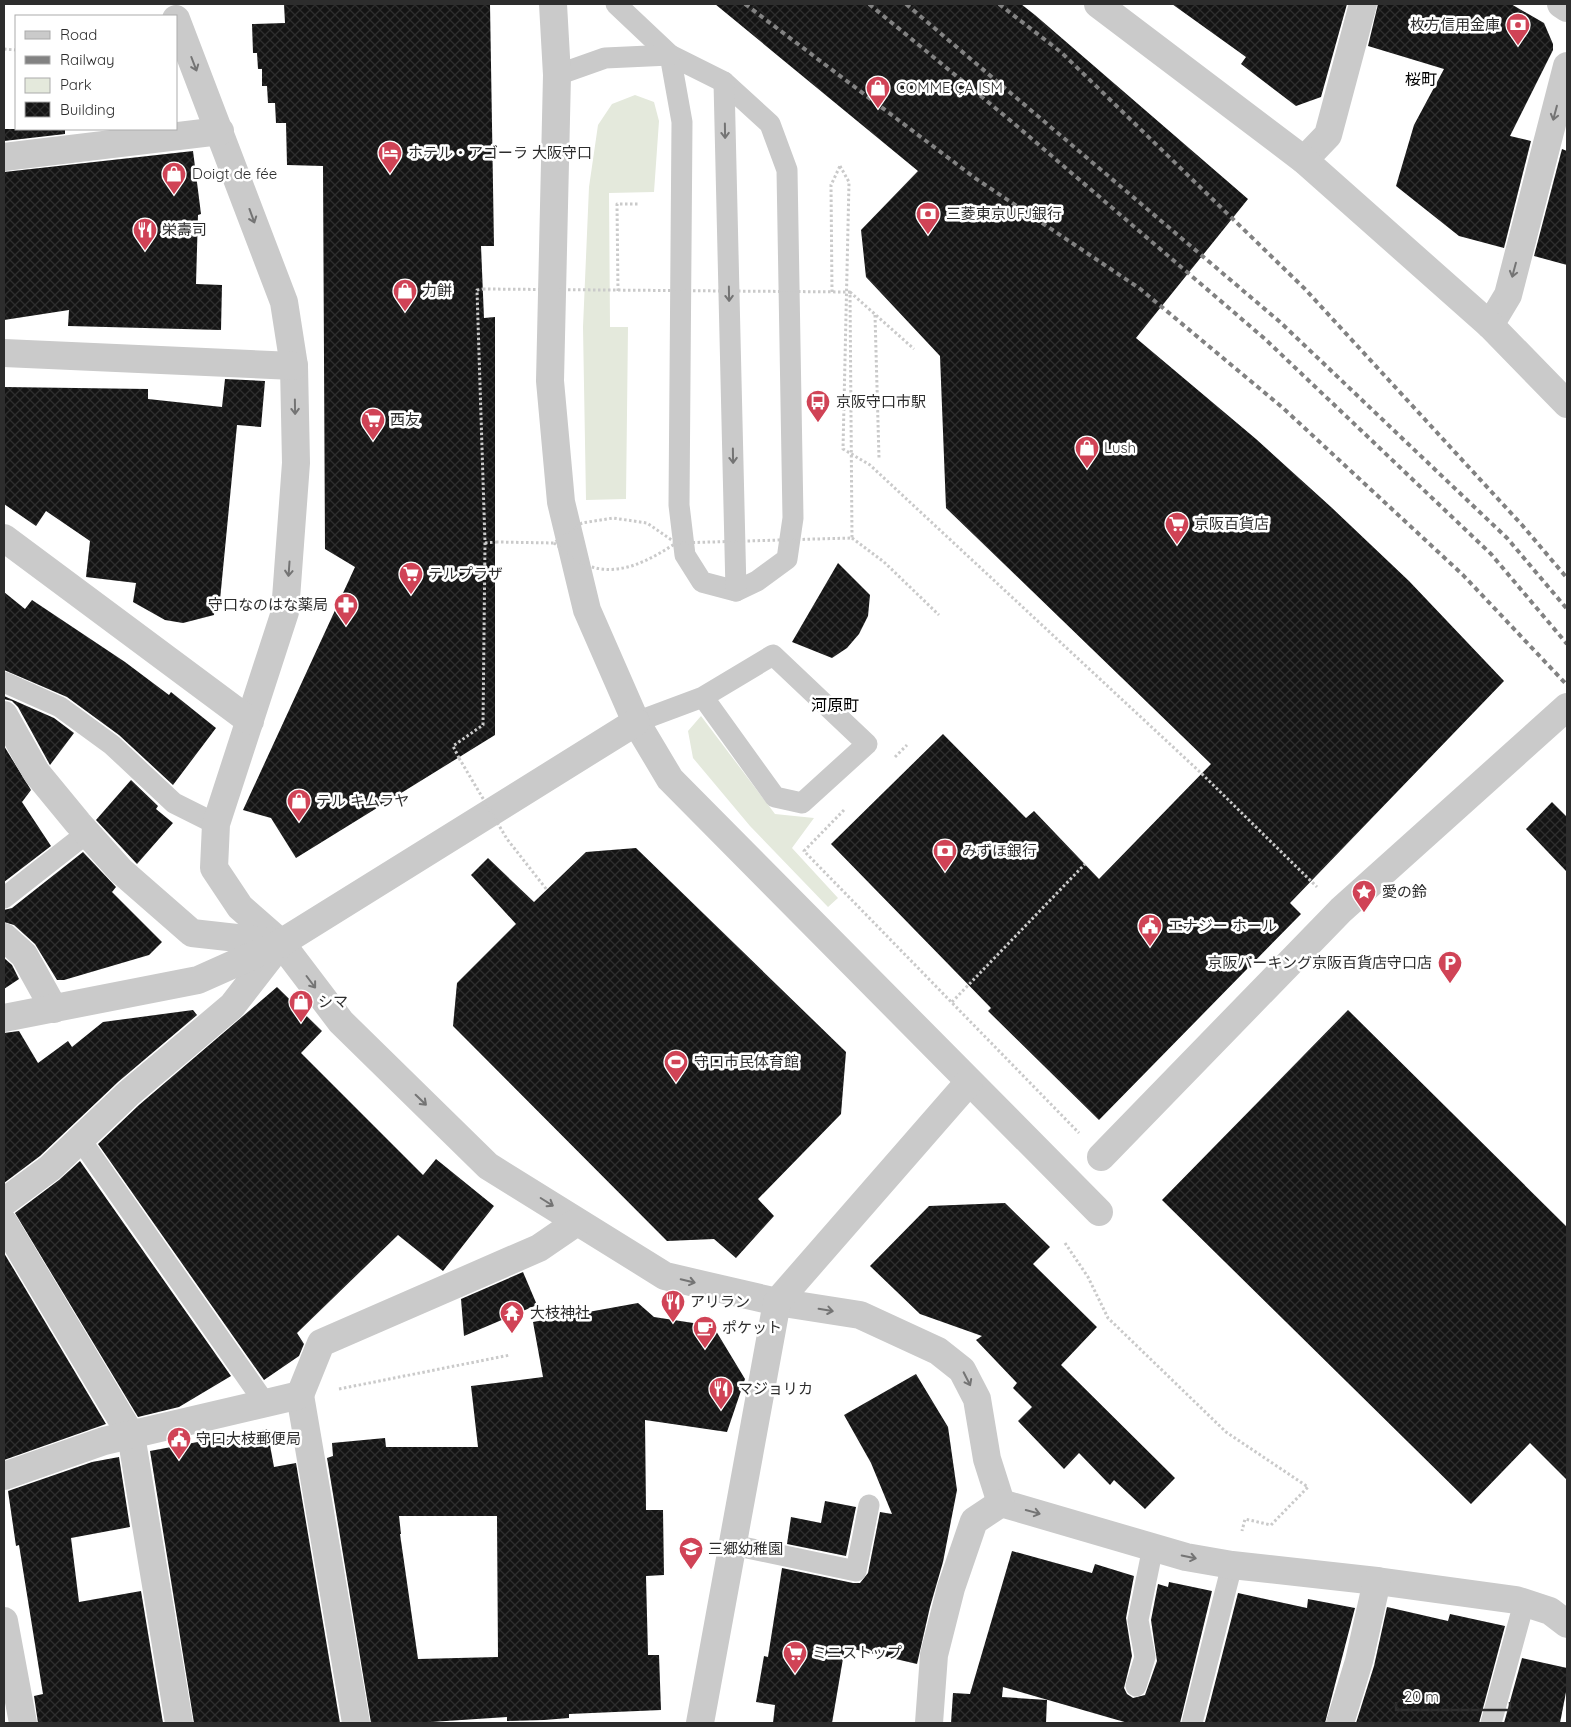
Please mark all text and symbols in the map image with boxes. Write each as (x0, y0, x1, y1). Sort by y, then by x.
bank icon: 枚方信用金庫 (1505, 12, 1531, 46)
legend (15, 15, 178, 130)
place label: 枚方信用金庫 (1410, 15, 1500, 34)
text: Road (60, 25, 97, 44)
text: Railway (60, 50, 115, 69)
one-way arrow (190, 56, 199, 72)
district label: 桜町 (1405, 69, 1437, 89)
text: Park (60, 75, 92, 94)
shop icon: COMME ÇA ISM (865, 75, 891, 109)
place label: COMME ÇA ISM (896, 78, 1003, 97)
text: Building (60, 100, 115, 119)
one-way arrow (1550, 105, 1559, 121)
one-way arrow (720, 122, 730, 139)
hotel icon: ホテル・アゴーラ 大阪守口 (377, 140, 403, 174)
place label: ホテル・アゴーラ 大阪守口 (408, 143, 592, 162)
shop icon: Doigt de fée (161, 161, 187, 195)
place label: Doigt de fée (192, 164, 277, 183)
bank icon: 三菱東京UFJ銀行 (915, 201, 941, 235)
place label: 三菱東京UFJ銀行 (946, 204, 1062, 223)
one-way arrow (248, 208, 257, 224)
restaurant icon: 栄壽司 (132, 217, 158, 251)
place label: 栄壽司 (162, 220, 207, 239)
one-way arrow (1509, 262, 1518, 278)
shop icon: 力餅 (392, 278, 418, 312)
place label: 力餅 (422, 281, 452, 300)
one-way arrow (724, 285, 734, 301)
bus stop icon: 京阪守口市駅 (805, 389, 831, 423)
place label: 京阪守口市駅 (836, 392, 926, 411)
one-way arrow (290, 399, 300, 415)
supermarket icon: 西友 (360, 407, 386, 441)
place label: 西友 (390, 410, 420, 429)
shop icon: Lush (1074, 435, 1100, 469)
place label: Lush (1104, 438, 1136, 457)
one-way arrow (728, 448, 737, 464)
supermarket icon: 京阪百貨店 (1164, 511, 1190, 545)
place label: 京阪百貨店 (1194, 514, 1269, 533)
one-way arrow (284, 561, 293, 577)
supermarket icon: テルプラザ (398, 561, 424, 595)
place label: テルプラザ (428, 564, 503, 583)
pharmacy icon: 守口なのはな薬局 (333, 592, 359, 626)
place label: 守口なのはな薬局 (208, 595, 328, 614)
district label: 河原町 (811, 695, 859, 715)
shop icon: テル キムラヤ (286, 788, 312, 822)
place label: テル キムラヤ (316, 791, 409, 810)
bank icon: みずほ銀行 (932, 838, 958, 872)
place label: みずほ銀行 (962, 841, 1037, 860)
place icon: 愛の鈴 (1351, 879, 1377, 913)
place label: 愛の鈴 (1382, 882, 1427, 901)
public building icon: エナジー ホール (1137, 913, 1163, 947)
place label: エナジー ホール (1168, 916, 1277, 935)
parking icon: 京阪パーキング京阪百貨店守口店 (1437, 950, 1463, 984)
place label: 京阪パーキング京阪百貨店守口店 (1207, 953, 1432, 972)
one-way arrow (305, 975, 316, 988)
shop icon: シマ (288, 989, 314, 1023)
place label: シマ (318, 992, 348, 1011)
sports icon: 守口市民体育館 (663, 1049, 689, 1083)
place label: 守口市民体育館 (694, 1052, 799, 1071)
one-way arrow (415, 1094, 427, 1107)
one-way arrow (539, 1198, 553, 1208)
one-way arrow (679, 1277, 695, 1286)
restaurant icon: アリラン (660, 1289, 686, 1323)
place label: アリラン (690, 1292, 750, 1311)
temple icon: 大枝神社 (499, 1300, 525, 1334)
place label: 大枝神社 (530, 1303, 590, 1322)
one-way arrow (817, 1305, 833, 1315)
cafe icon: ポケット (692, 1315, 718, 1349)
place label: ポケット (722, 1318, 782, 1337)
one-way arrow (962, 1372, 972, 1387)
restaurant icon: マジョリカ (708, 1376, 734, 1410)
place label: マジョリカ (738, 1379, 813, 1398)
public building icon: 守口大枝郵便局 (166, 1426, 192, 1460)
place label: 守口大枝郵便局 (196, 1429, 301, 1448)
one-way arrow (1025, 1508, 1041, 1517)
school or university icon: 三郷幼稚園 (678, 1536, 704, 1570)
place label: 三郷幼稚園 (708, 1539, 783, 1558)
one-way arrow (1181, 1553, 1197, 1563)
supermarket icon: ミニストップ (782, 1640, 808, 1674)
place label: ミニストップ (812, 1643, 902, 1662)
scale bar (1396, 1680, 1510, 1712)
text: 20 m (1404, 1687, 1439, 1706)

